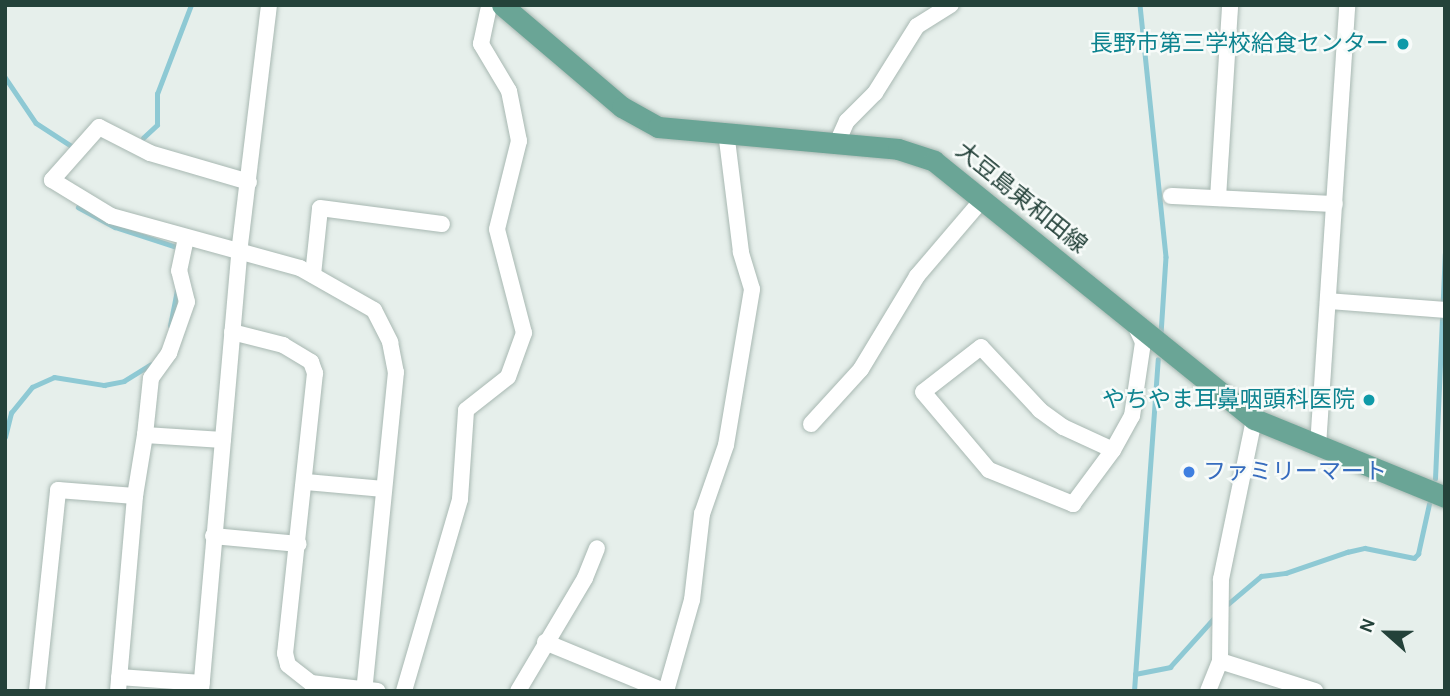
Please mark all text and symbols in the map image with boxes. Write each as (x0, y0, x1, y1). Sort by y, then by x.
place label: 長野市第三学校給食センター (1090, 30, 1389, 58)
marker: 長野市第三学校給食センター (1395, 36, 1411, 52)
street label: 大豆島東和田線 (950, 137, 1092, 259)
place label: やちやま耳鼻咽頭科医院 (1102, 386, 1355, 414)
marker: やちやま耳鼻咽頭科医院 (1361, 392, 1377, 408)
place label: ファミリーマート (1203, 458, 1387, 486)
marker: ファミリーマート (1181, 464, 1197, 480)
north arrow (1352, 598, 1422, 668)
text: N (1355, 615, 1380, 636)

